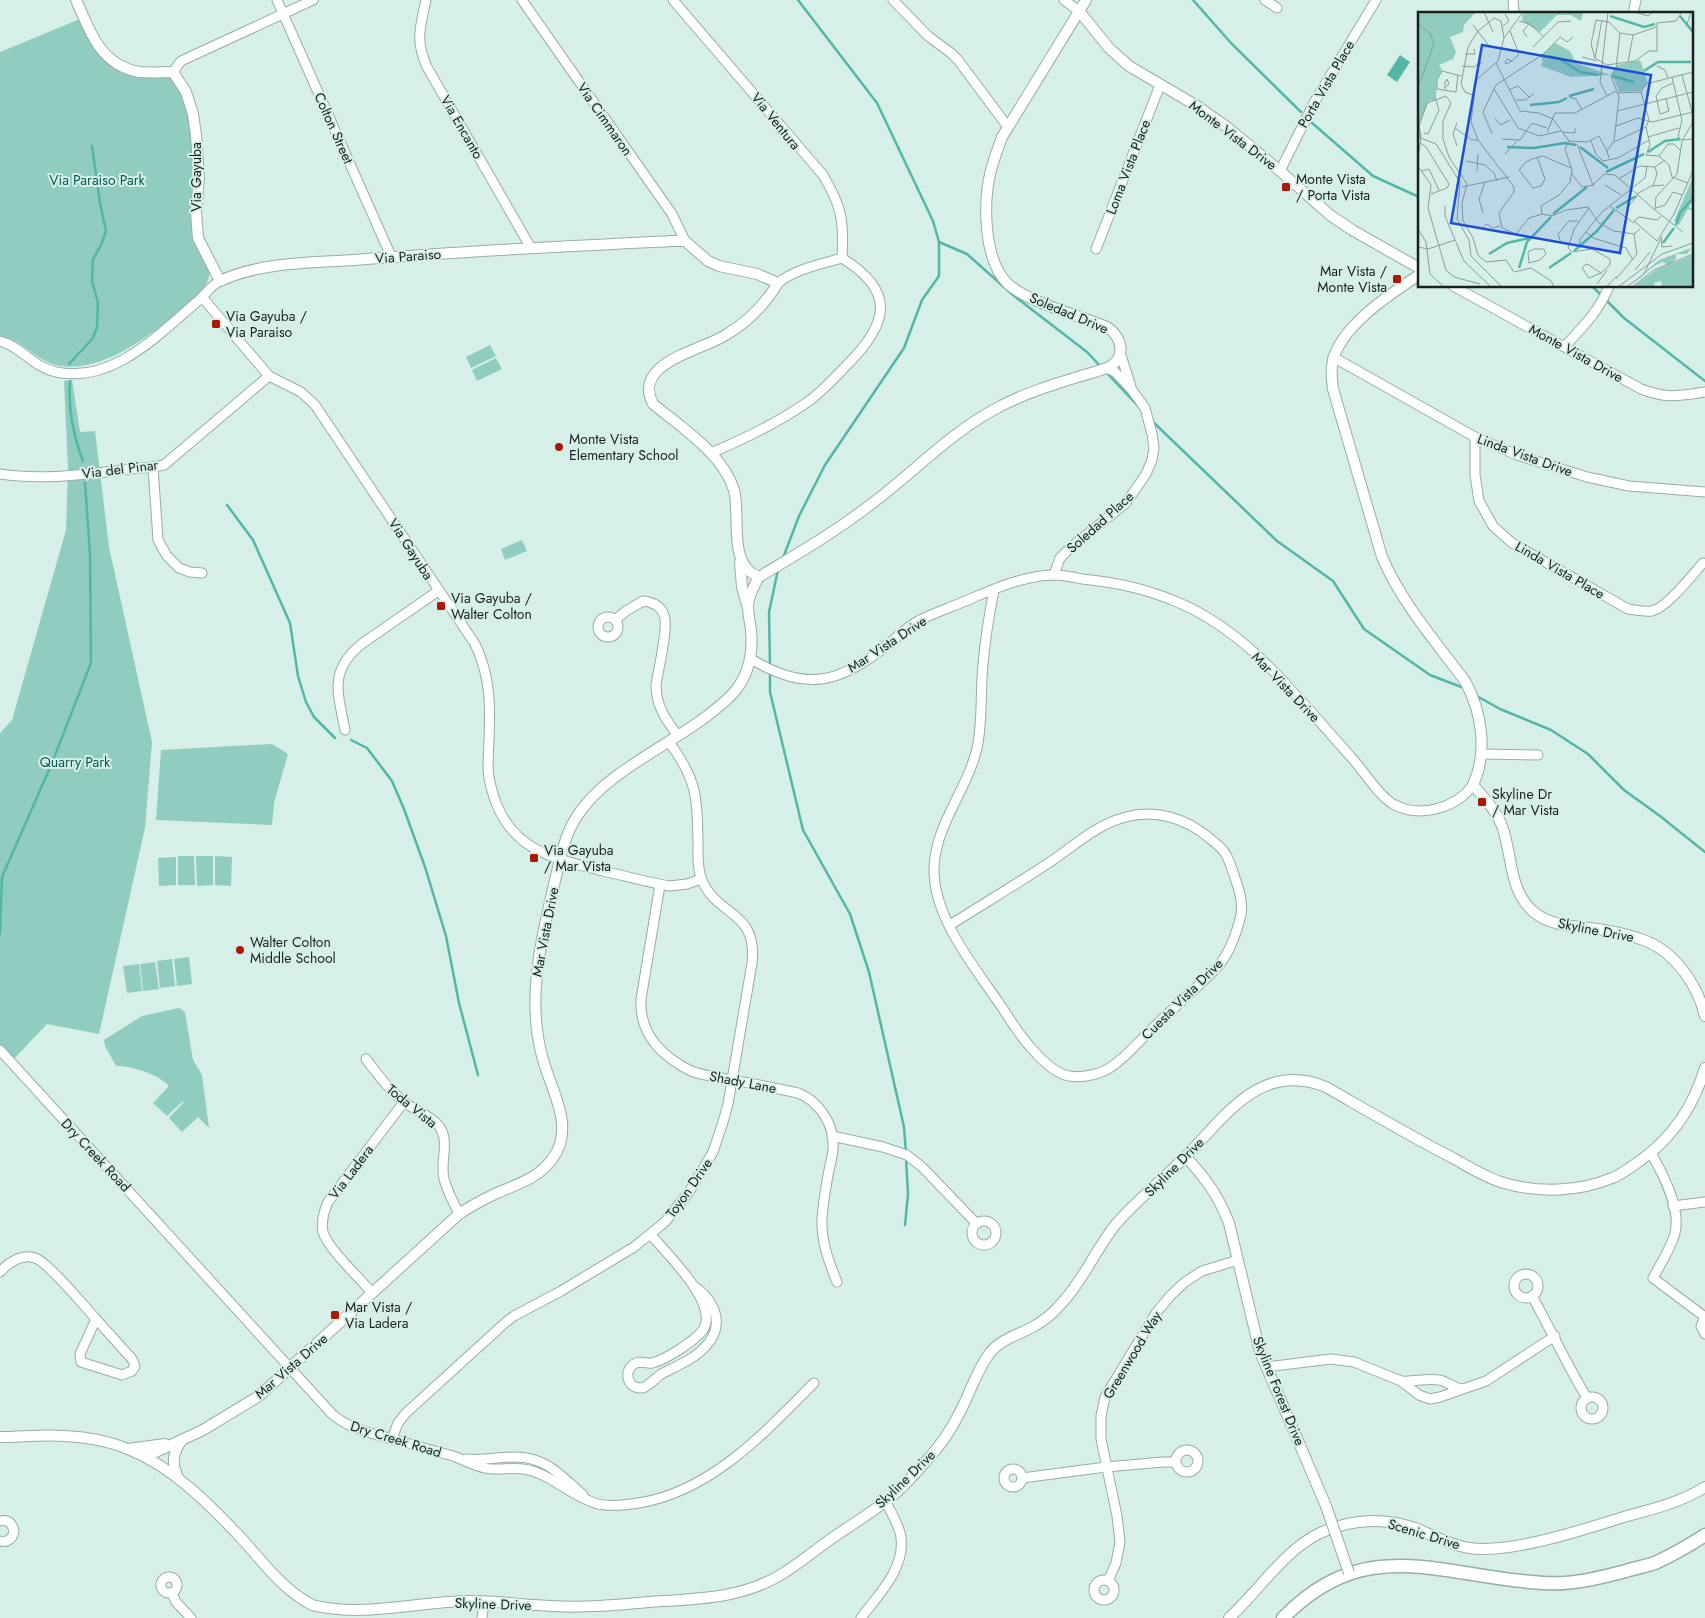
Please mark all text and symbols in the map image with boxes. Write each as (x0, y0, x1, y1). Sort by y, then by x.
inset map (1418, 12, 1692, 288)
street label: Porta Vista Place (1293, 36, 1359, 132)
street label: Via Cimmaron (572, 78, 638, 160)
street label: Via Ventura (747, 88, 805, 154)
street label: Colton Street (309, 89, 359, 168)
street label: Via Encanto (436, 91, 488, 163)
street label: Monte Vista Drive (1185, 95, 1281, 175)
street label: Loma Vista Place (1101, 117, 1155, 217)
street label: Via Gayuba (186, 142, 206, 212)
place label: Monte Vista / Porta Vista (1296, 169, 1370, 205)
park label: Via Paraiso Park (49, 170, 146, 190)
marker: Monte Vista / Porta Vista (1280, 181, 1292, 193)
street label: Via Paraiso (374, 244, 442, 268)
place label: Mar Vista / Monte Vista (1317, 261, 1387, 297)
marker: Mar Vista / Monte Vista (1391, 273, 1403, 285)
street label: Soledad Drive (1027, 287, 1111, 339)
place label: Via Gayuba / Via Paraiso (226, 306, 307, 342)
marker: Via Gayuba / Via Paraiso (210, 318, 222, 330)
street label: Monte Vista Drive (1525, 319, 1627, 387)
street label: Linda Vista Drive (1475, 428, 1575, 482)
place label: Monte Vista Elementary School (569, 429, 679, 465)
marker: Monte Vista Elementary School (553, 441, 565, 453)
street label: Via del Pinar (81, 454, 159, 484)
street label: Soledad Place (1062, 486, 1138, 558)
street label: Via Gayuba (384, 514, 438, 584)
street label: Linda Vista Place (1511, 536, 1609, 604)
place label: Via Gayuba / Walter Colton (451, 588, 532, 624)
marker: Via Gayuba / Walter Colton (435, 600, 447, 612)
street label: Mar Vista Drive (843, 611, 931, 677)
street label: Mar Vista Drive (1247, 647, 1325, 727)
park label: Quarry Park (40, 752, 111, 772)
place label: Skyline Dr / Mar Vista (1492, 784, 1559, 820)
marker: Skyline Dr / Mar Vista (1476, 796, 1488, 808)
place label: Via Gayuba / Mar Vista (544, 840, 614, 876)
marker: Via Gayuba / Mar Vista (528, 852, 540, 864)
street label: Mar Vista Drive (527, 885, 563, 979)
street label: Skyline Drive (1556, 913, 1636, 947)
place label: Walter Colton Middle School (250, 932, 336, 968)
marker: Walter Colton Middle School (234, 944, 246, 956)
street label: Cuesta Vista Drive (1137, 954, 1227, 1044)
street label: Shady Lane (708, 1066, 778, 1098)
street label: Toda Vista (382, 1079, 442, 1133)
street label: Dry Creek Road (57, 1114, 135, 1196)
street label: Skyline Drive (1140, 1133, 1208, 1201)
street label: Via Ladera (324, 1141, 378, 1203)
street label: Toyon Drive (661, 1154, 717, 1222)
place label: Mar Vista / Via Ladera (345, 1297, 412, 1333)
street label: Greenwood Way (1098, 1307, 1167, 1403)
marker: Mar Vista / Via Ladera (329, 1309, 341, 1321)
street label: Mar Vista Drive (250, 1329, 332, 1403)
street label: Skyline Forest Drive (1248, 1333, 1310, 1449)
street label: Dry Creek Road (348, 1416, 444, 1462)
street label: Skyline Drive (870, 1445, 940, 1513)
street label: Scenic Drive (1385, 1514, 1463, 1554)
street label: Skyline Drive (454, 1593, 532, 1615)

